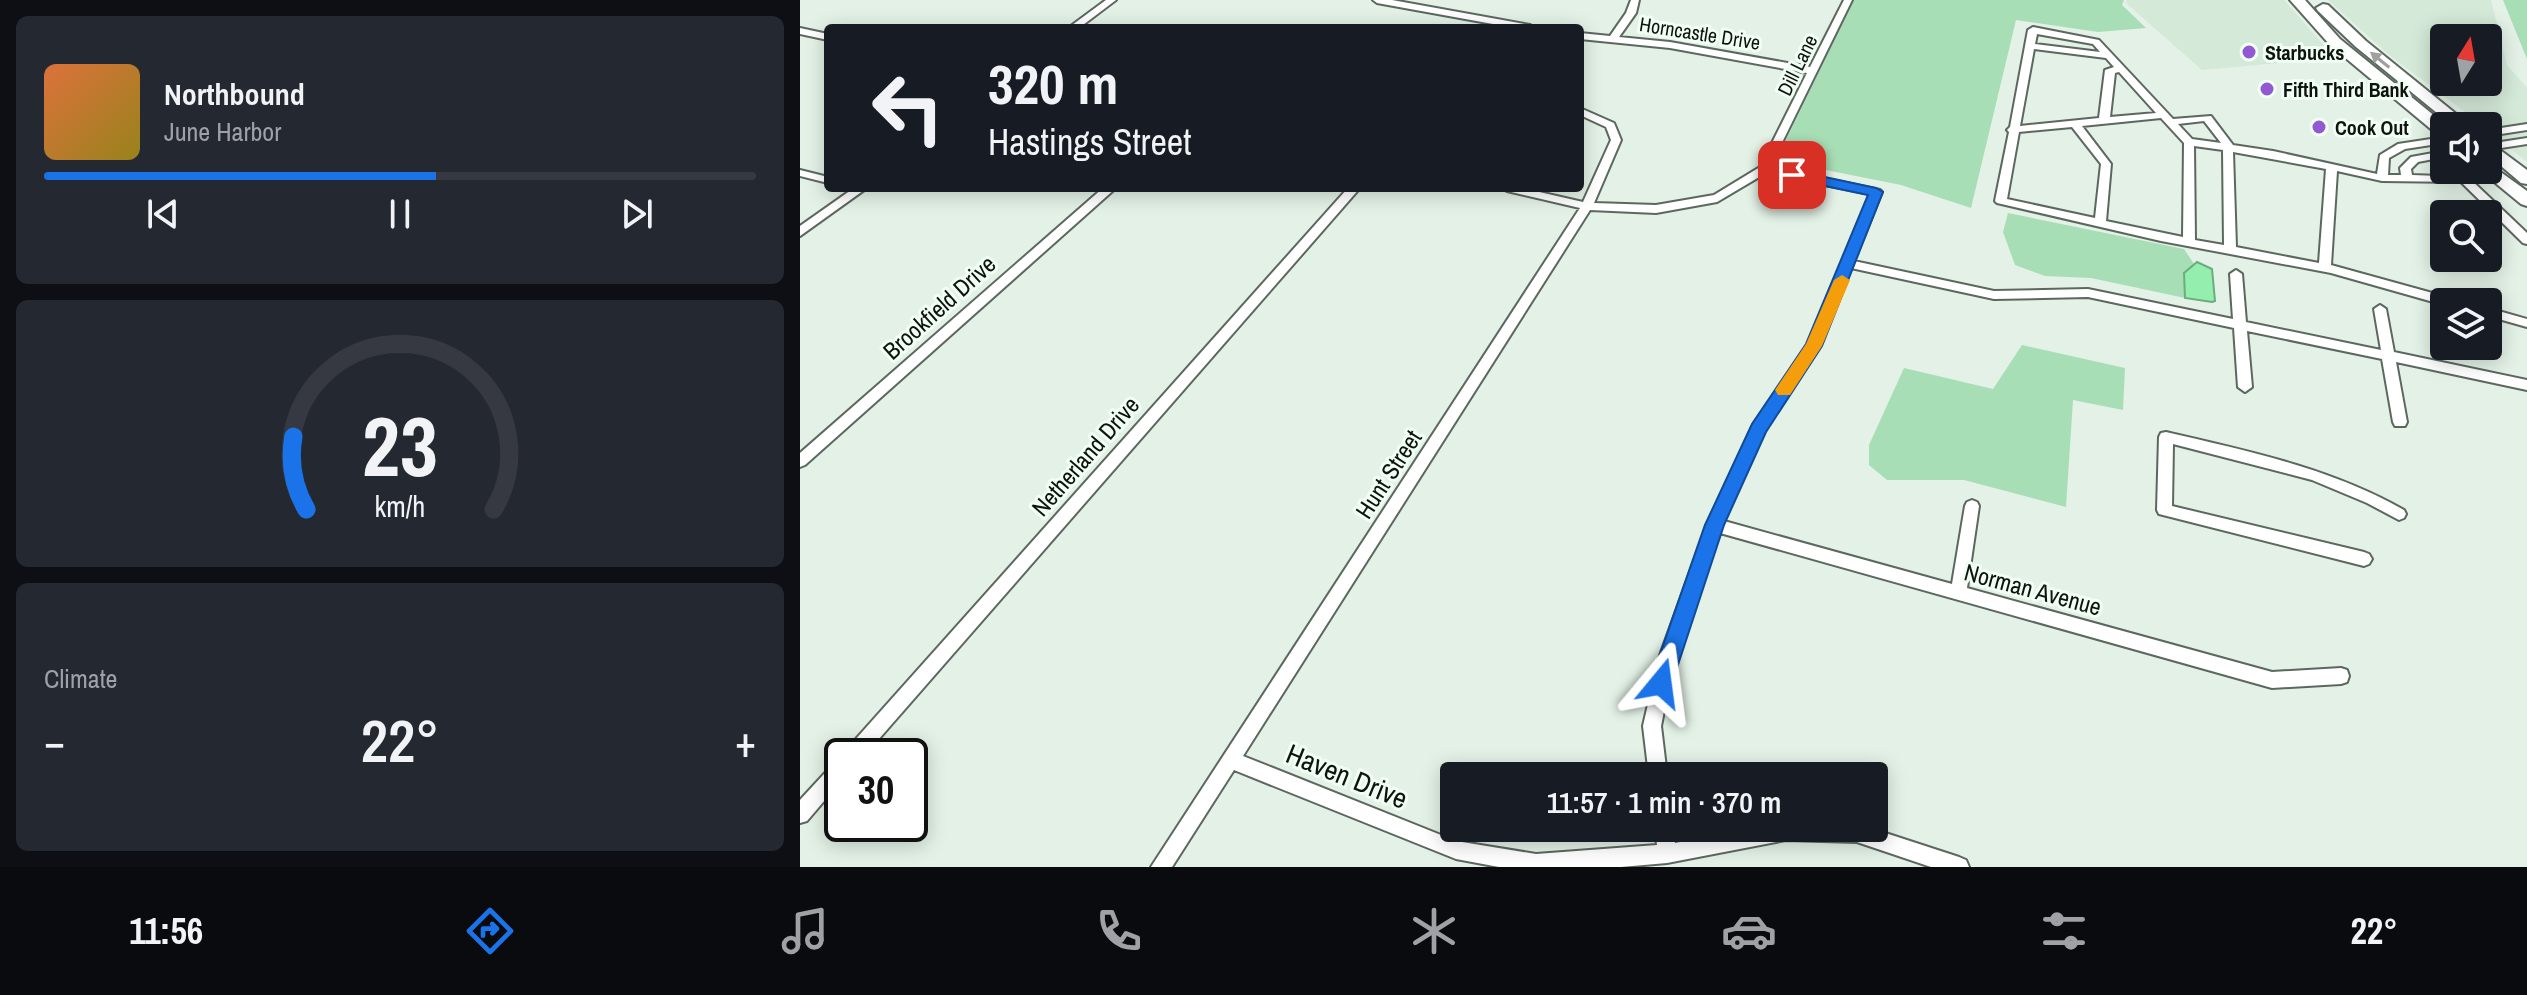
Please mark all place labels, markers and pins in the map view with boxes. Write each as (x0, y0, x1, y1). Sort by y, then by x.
place label: Starbucks (2265, 39, 2344, 66)
marker: Starbucks (2240, 43, 2258, 61)
place label: Fifth Third Bank (2283, 76, 2410, 103)
marker: Fifth Third Bank (2258, 80, 2276, 98)
place label: Cook Out (2335, 114, 2409, 141)
marker: Cook Out (2310, 118, 2328, 136)
pin (1758, 141, 1826, 209)

